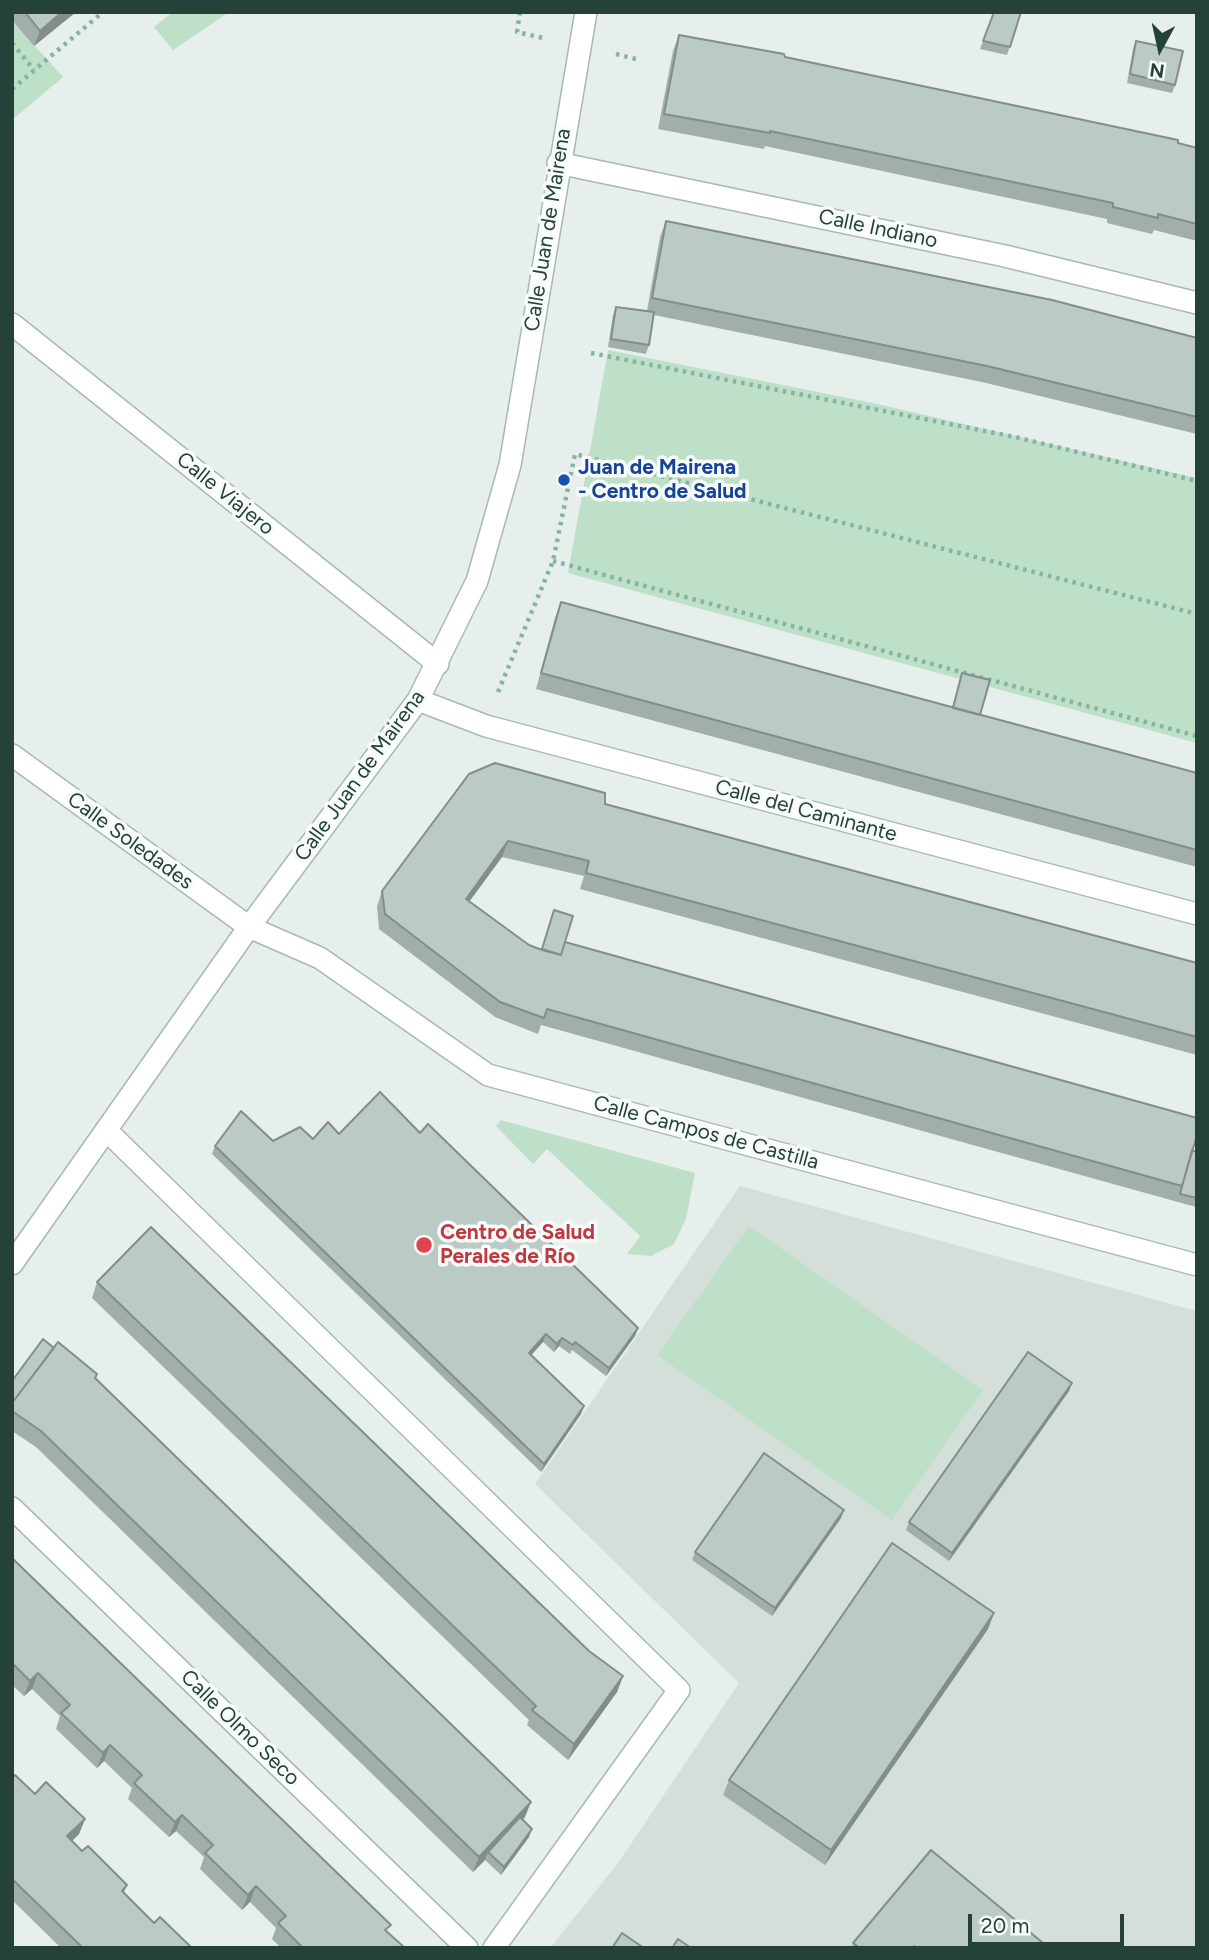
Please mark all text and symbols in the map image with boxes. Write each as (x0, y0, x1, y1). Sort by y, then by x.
north arrow (1125, 14, 1195, 84)
text: N (1148, 58, 1166, 83)
street label: Calle Juan de Mairena (520, 127, 576, 333)
street label: Calle Indiano (816, 204, 940, 254)
street label: Calle Viajero (171, 447, 279, 541)
place label: Juan de Mairena - Centro de Salud (578, 455, 747, 505)
marker: Juan de Mairena - Centro de Salud (556, 472, 572, 488)
street label: Calle Juan de Mairena (290, 686, 430, 866)
street label: Calle del Caminante (712, 775, 900, 847)
street label: Calle Soledades (62, 787, 198, 895)
street label: Calle Campos de Castilla (591, 1091, 821, 1175)
place label: Centro de Salud Perales de Río (440, 1220, 595, 1270)
marker: Centro de Salud Perales de Río (414, 1235, 434, 1255)
street label: Calle Olmo Seco (175, 1665, 305, 1791)
scale bar (971, 1900, 1127, 1944)
text: 20 m (981, 1913, 1029, 1938)

